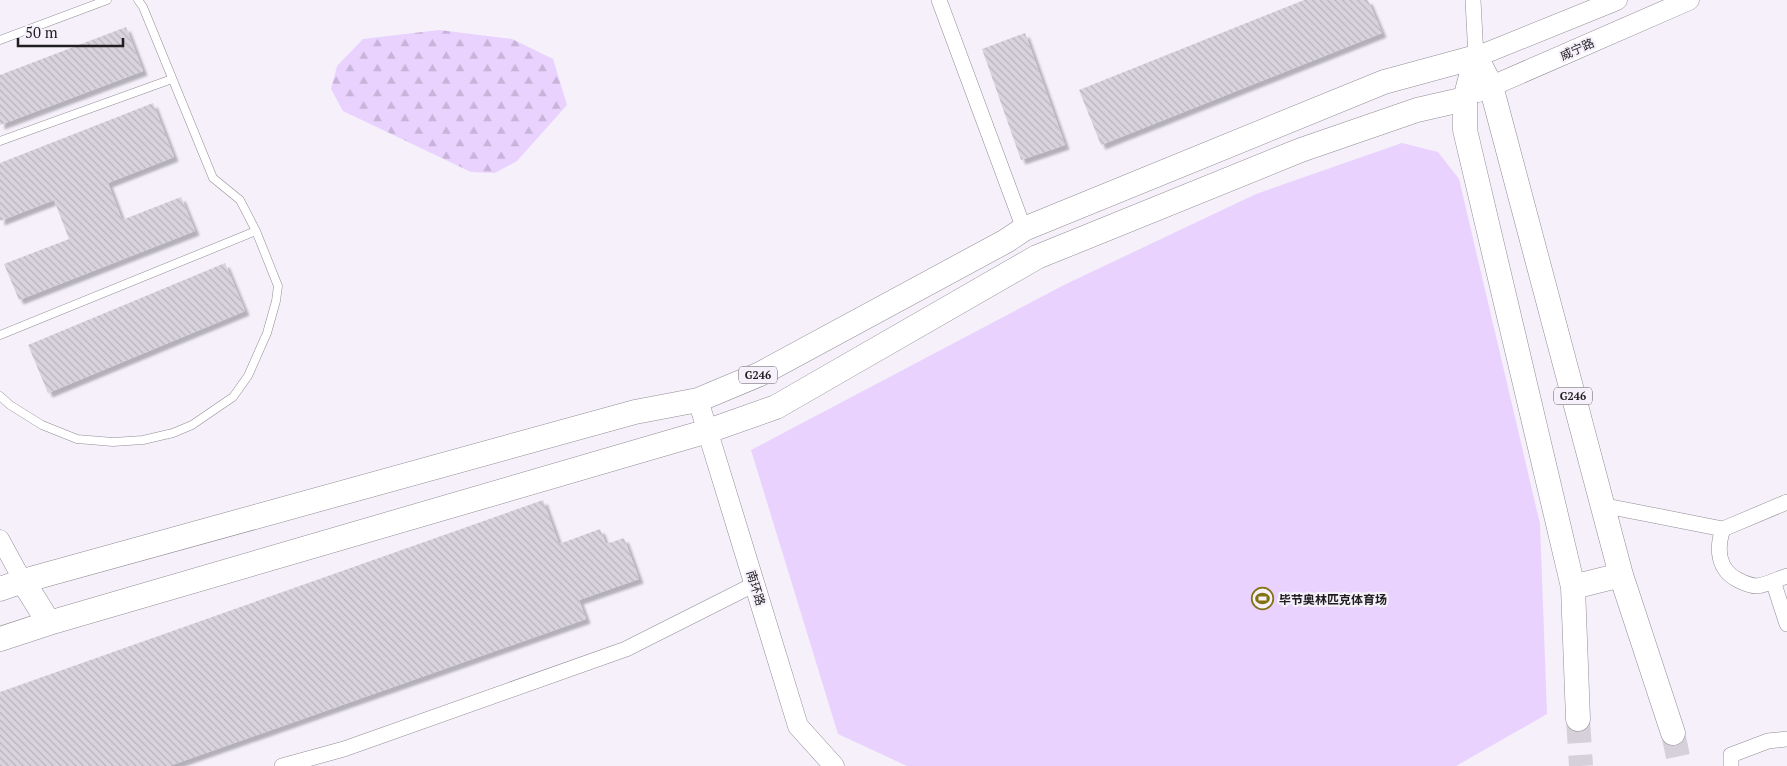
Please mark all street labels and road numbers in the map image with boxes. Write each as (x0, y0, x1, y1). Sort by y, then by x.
street label: 威宁路 (1557, 35, 1597, 63)
road number: G246 (739, 366, 777, 384)
road number: G246 (1554, 388, 1592, 404)
street label: 南环路 (744, 569, 768, 607)

